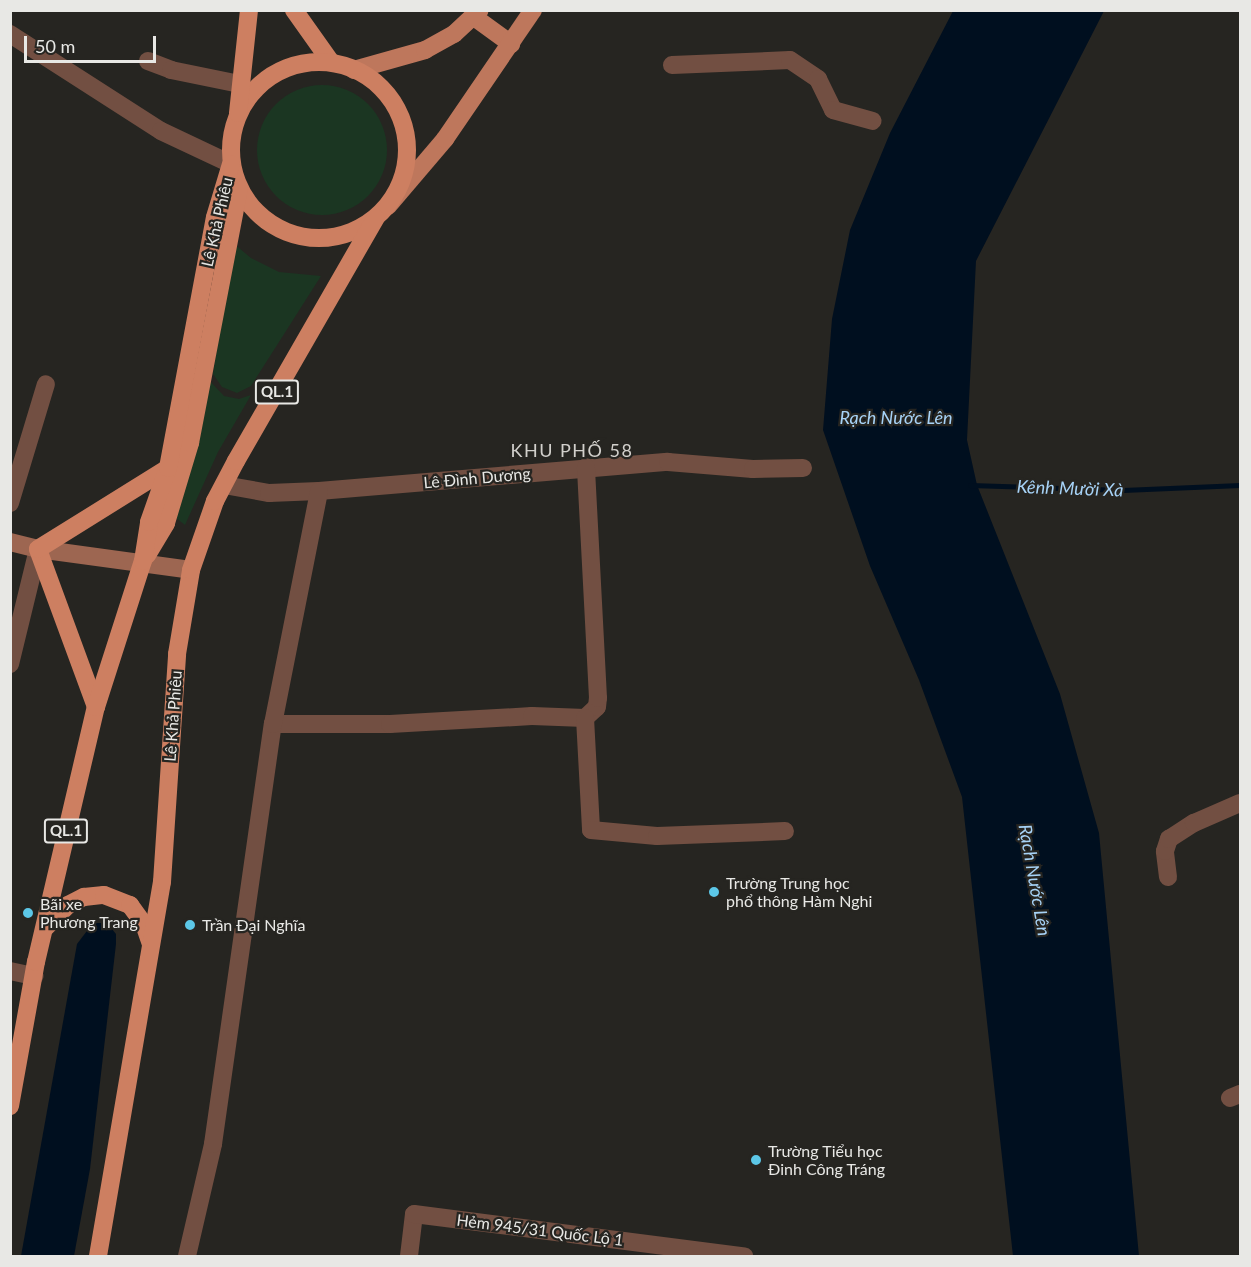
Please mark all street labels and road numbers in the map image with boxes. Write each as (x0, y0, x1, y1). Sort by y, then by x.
street label: Lê Khả Phiêu (197, 175, 237, 269)
road number: QL.1 (254, 380, 300, 404)
street label: Lê Đình Dương (423, 464, 531, 492)
street label: Lê Khả Phiêu (160, 670, 186, 762)
road number: QL.1 (44, 819, 88, 843)
street label: Hẻm 945/31 Quốc Lộ 1 (456, 1210, 624, 1250)

